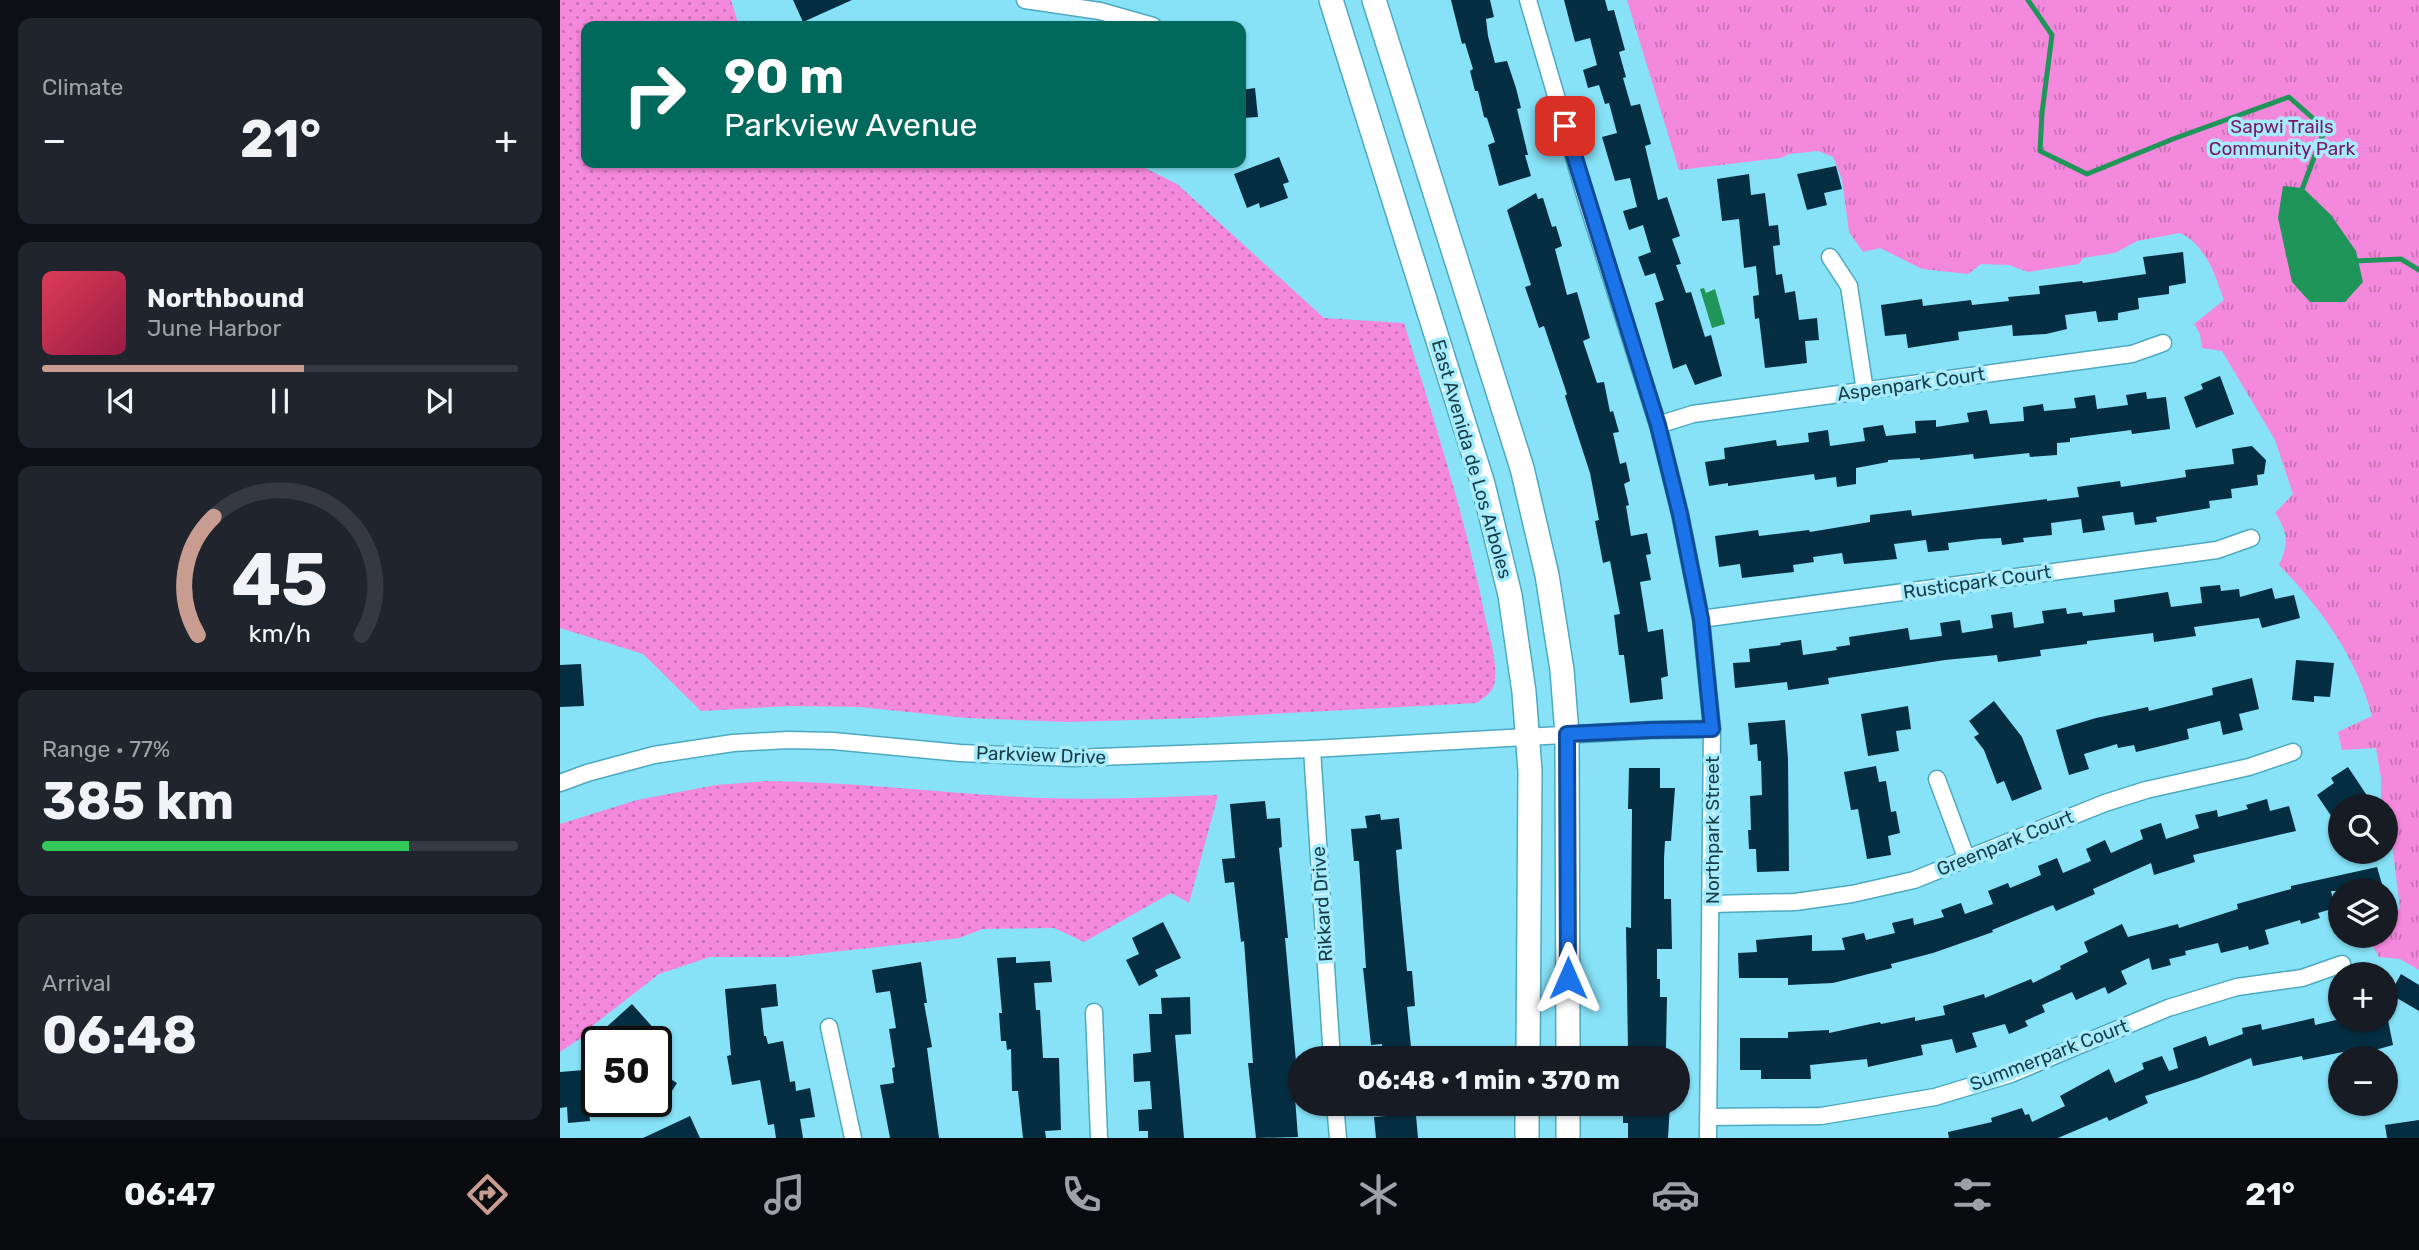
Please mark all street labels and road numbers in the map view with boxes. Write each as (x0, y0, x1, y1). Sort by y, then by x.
street label: East Avenida de Los Arboles (1427, 337, 1517, 581)
street label: Aspenpark Court (1836, 362, 1987, 406)
street label: Rusticpark Court (1902, 560, 2053, 604)
street label: Parkview Drive (976, 741, 1106, 769)
street label: Northpark Street (1701, 755, 1724, 904)
street label: Greenpark Court (1933, 805, 2077, 881)
street label: Rikkard Drive (1306, 846, 1338, 962)
street label: Summerpark Court (1967, 1014, 2132, 1096)

